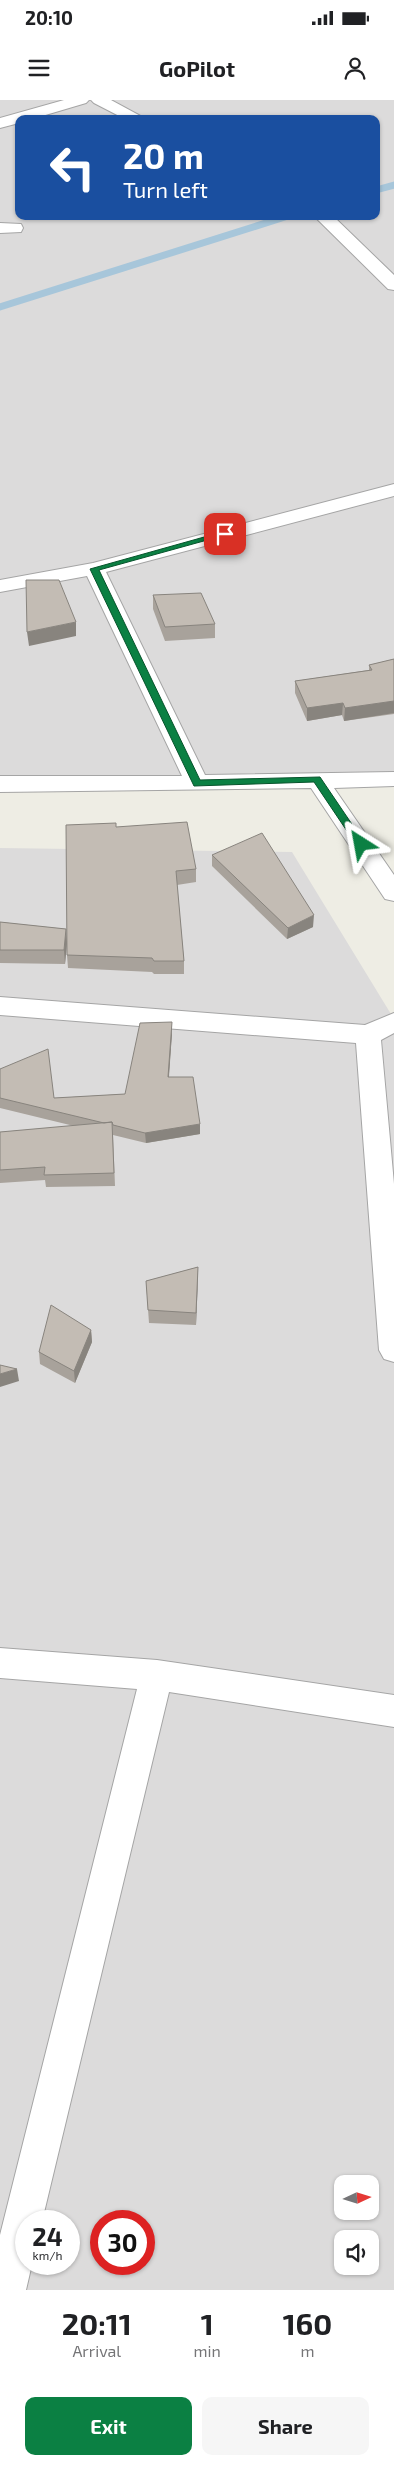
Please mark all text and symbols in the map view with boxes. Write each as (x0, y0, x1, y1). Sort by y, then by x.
text: 20:10 (25, 6, 73, 29)
icon: menu (25, 54, 53, 82)
icon: person (341, 54, 369, 82)
text: GoPilot (159, 55, 235, 81)
text: 20 m (123, 134, 204, 176)
icon: left (40, 135, 105, 200)
text: Turn left (123, 176, 208, 202)
pin (204, 513, 246, 555)
icon: arrive (211, 520, 239, 548)
position arrow (334, 817, 386, 869)
north arrow (334, 2175, 379, 2220)
map controls (334, 2175, 379, 2275)
speed limit sign: 30 (90, 2210, 155, 2275)
text: 24 (32, 2221, 63, 2251)
button: sound (334, 2230, 379, 2275)
text: km/h (33, 2248, 62, 2262)
text: 20:11 (62, 2305, 132, 2341)
text: 1 (201, 2305, 214, 2341)
text: 160 (283, 2305, 332, 2341)
text: Arrival (72, 2341, 121, 2360)
text: min (194, 2341, 221, 2360)
text: m (300, 2341, 314, 2360)
button: Exit (25, 2397, 192, 2455)
button: Share (202, 2397, 369, 2455)

